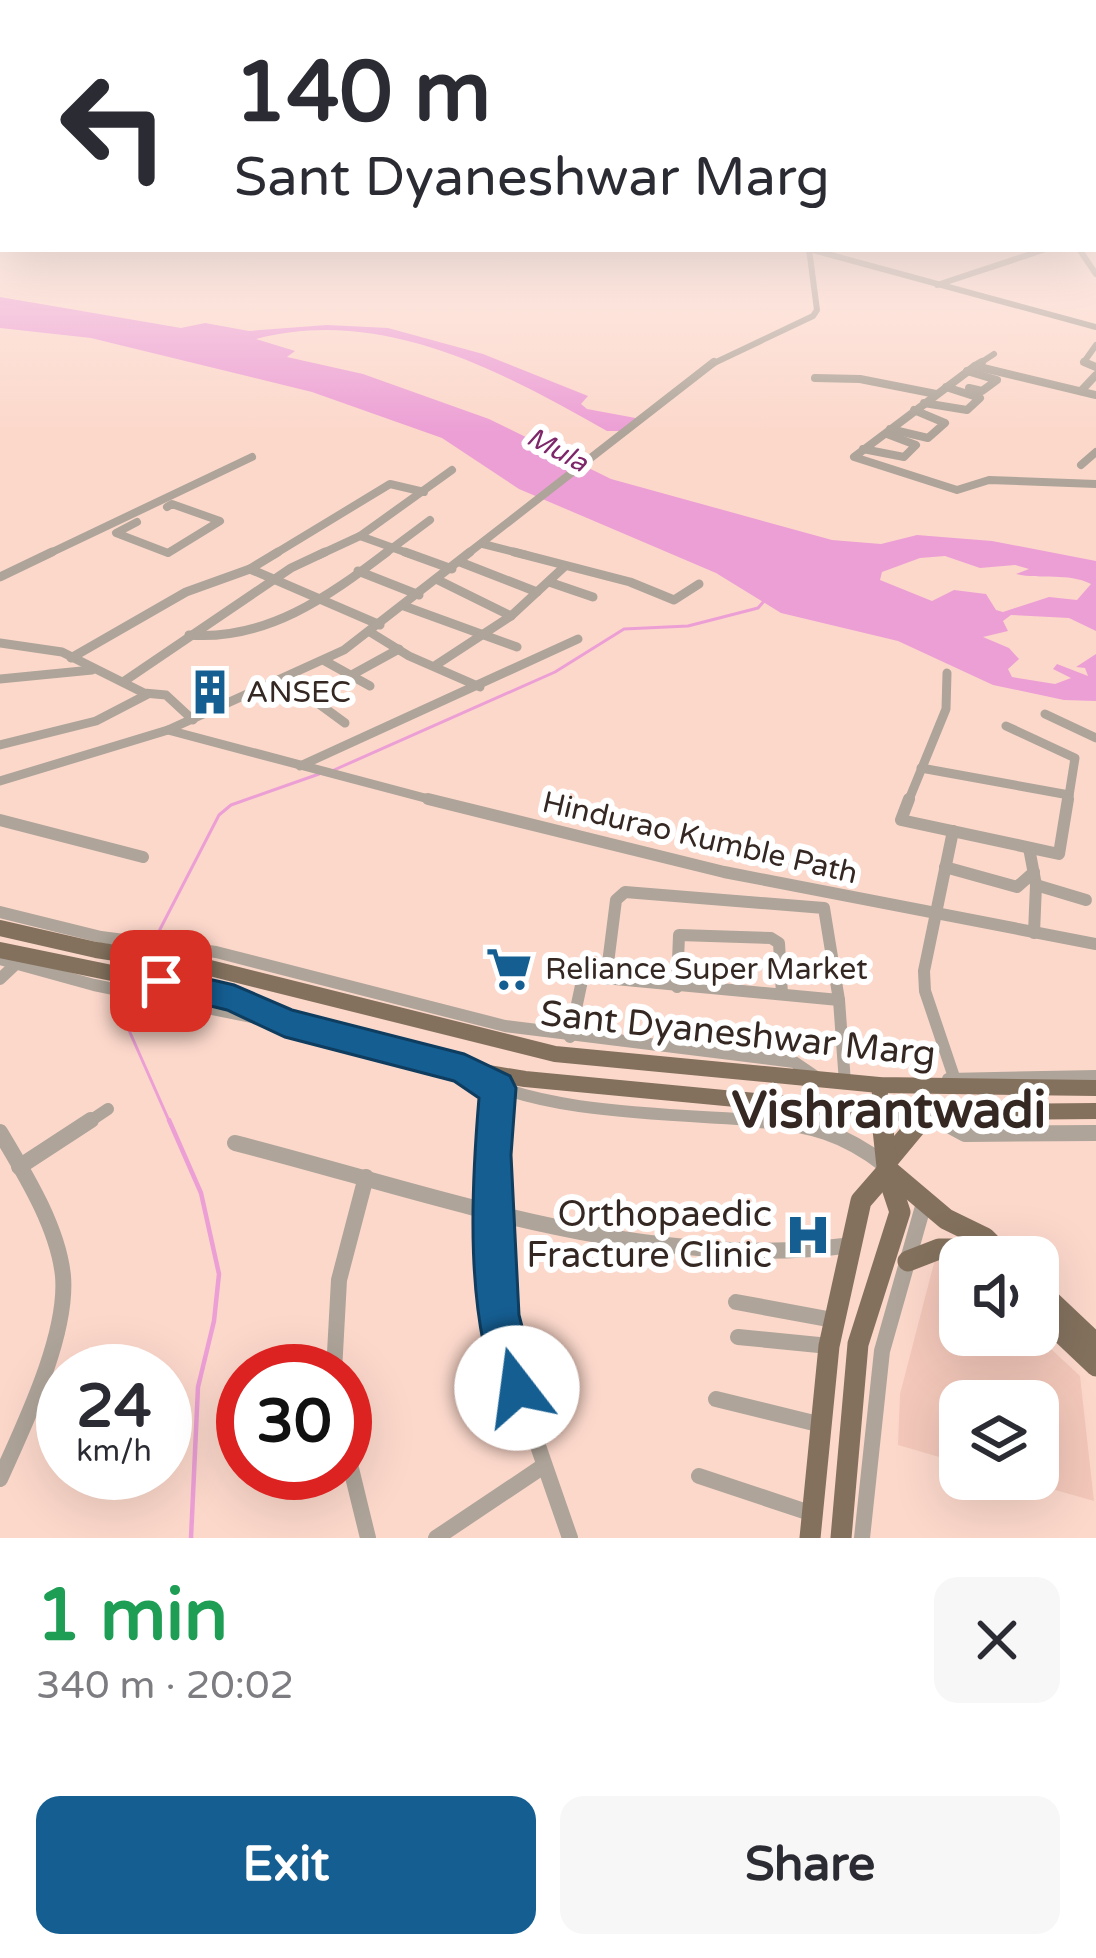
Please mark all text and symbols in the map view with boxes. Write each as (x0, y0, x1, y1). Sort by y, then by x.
text: 140 m (234, 43, 491, 144)
icon: left (36, 48, 192, 204)
text: Sant Dyaneshwar Marg (234, 145, 830, 210)
water label: Mula (521, 420, 594, 480)
building icon: ANSEC (185, 667, 235, 717)
place label: ANSEC (246, 674, 351, 711)
street label: Hindurao Kumble Path (539, 784, 861, 892)
pin (110, 930, 212, 1032)
supermarket icon: Reliance Super Market (484, 944, 534, 994)
icon: arrive (128, 948, 194, 1014)
place label: Reliance Super Market (545, 951, 868, 988)
street label: Sant Dyaneshwar Marg (538, 992, 938, 1076)
district label: Vishrantwadi (732, 1080, 1046, 1142)
place label: Orthopaedic Fracture Clinic (526, 1193, 772, 1277)
hospital icon: Orthopaedic Fracture Clinic (783, 1210, 833, 1260)
map controls (939, 1236, 1059, 1500)
button: sound (939, 1236, 1059, 1356)
position arrow (454, 1325, 580, 1451)
speed limit sign: 30 (216, 1344, 372, 1500)
text: 24 (76, 1371, 152, 1443)
button: layers (939, 1380, 1059, 1500)
text: km/h (76, 1433, 152, 1470)
text: 1 min (36, 1573, 228, 1660)
button: close (934, 1577, 1060, 1703)
text: 340 m · 20:02 (36, 1662, 294, 1709)
button: Exit (36, 1796, 536, 1934)
button: Share (560, 1796, 1060, 1934)

